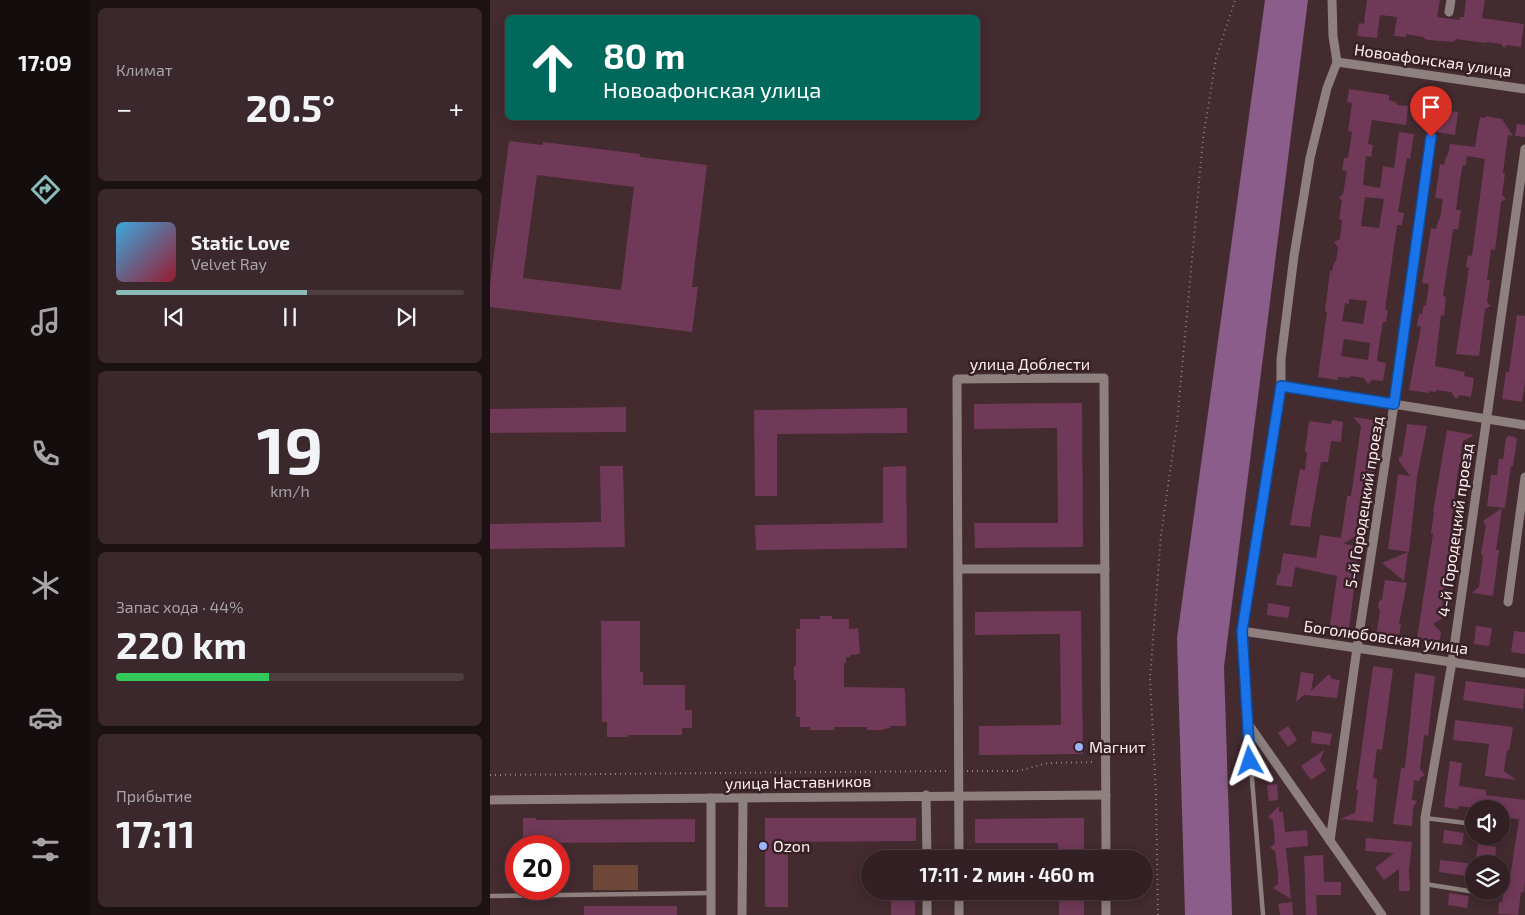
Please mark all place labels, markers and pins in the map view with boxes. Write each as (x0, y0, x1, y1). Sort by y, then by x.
pin (1410, 86, 1452, 137)
place label: Магнит (1089, 737, 1146, 756)
marker: Магнит (1073, 741, 1085, 753)
place label: Ozon (773, 836, 810, 855)
marker: Ozon (757, 840, 769, 852)

